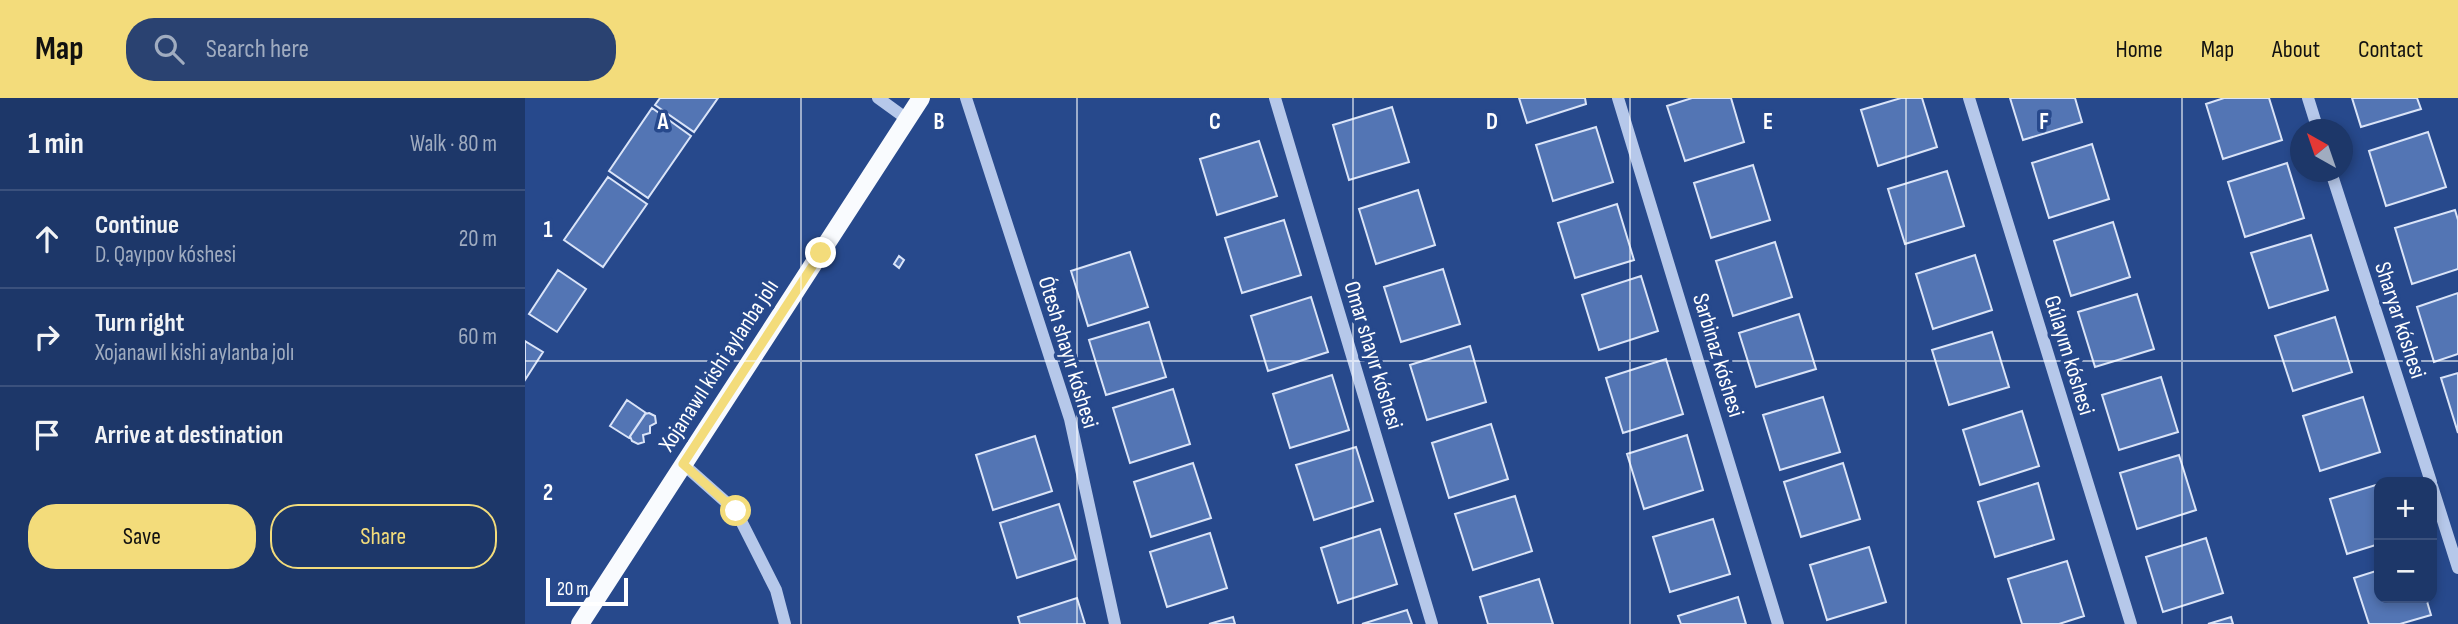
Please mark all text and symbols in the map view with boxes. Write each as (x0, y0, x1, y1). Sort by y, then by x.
search box (126, 18, 616, 81)
text: Map (35, 29, 84, 69)
icon: search (150, 30, 188, 68)
text: Search here (206, 34, 309, 65)
text: Home (2115, 35, 2163, 64)
text: Map (2201, 35, 2234, 64)
text: About (2272, 35, 2320, 64)
text: Contact (2358, 35, 2423, 64)
text: A (657, 108, 670, 136)
text: B (934, 108, 945, 136)
text: C (1209, 108, 1221, 136)
text: D (1486, 108, 1498, 136)
text: E (1763, 108, 1773, 136)
text: F (2039, 108, 2049, 136)
north arrow (2290, 119, 2353, 182)
text: 1 min (28, 126, 84, 162)
text: Walk · 80 m (410, 130, 497, 158)
text: Continue (95, 210, 179, 241)
text: 1 (543, 216, 553, 244)
icon: ahead (28, 220, 66, 258)
text: 20 m (459, 225, 497, 253)
route end (805, 237, 836, 268)
text: D. Qayıpov kóshesi (95, 241, 236, 269)
street label: Sharyar kóshesi (2368, 259, 2432, 382)
street label: Ótesh shayır kóshesi (1032, 273, 1104, 432)
street label: Xojanawıl kishi aylanba jolı (652, 274, 785, 458)
street label: Omar shayır kóshesi (1337, 278, 1409, 433)
street label: Sarbinaz kóshesi (1686, 290, 1750, 420)
street label: Gúlayım kóshesi (2038, 292, 2100, 418)
text: Turn right (95, 308, 184, 339)
icon: right (28, 318, 66, 356)
text: 60 m (458, 323, 497, 351)
text: Xojanawıl kishi aylanba jolı (95, 339, 294, 367)
icon: arrive (28, 416, 66, 454)
text: Arrive at destination (95, 420, 283, 451)
map controls (2374, 477, 2437, 603)
button: + (2374, 477, 2437, 540)
text: 2 (543, 479, 553, 507)
route start (720, 495, 751, 526)
button: Save (28, 504, 256, 569)
button: Share (270, 504, 497, 569)
button: − (2374, 540, 2437, 603)
scale bar (546, 575, 628, 607)
text: 20 m (557, 578, 589, 601)

